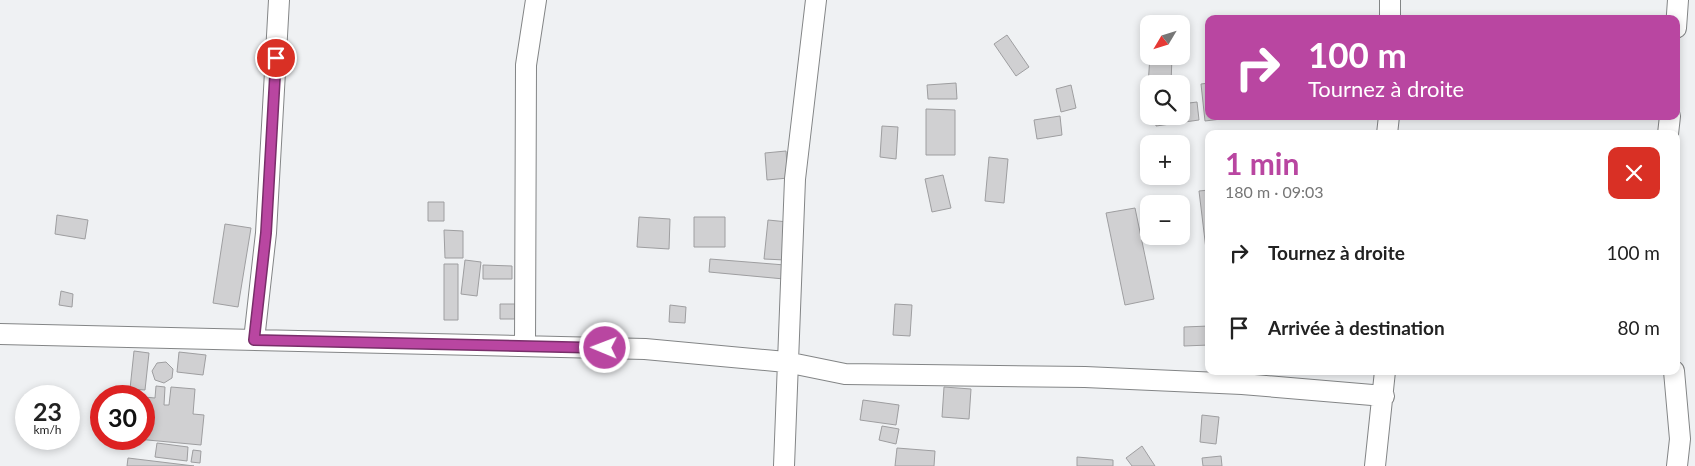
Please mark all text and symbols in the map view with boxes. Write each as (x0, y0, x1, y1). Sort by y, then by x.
north arrow (1140, 15, 1190, 65)
map controls (1140, 15, 1190, 245)
text: 100 m (1308, 33, 1407, 75)
icon: right (1225, 35, 1290, 100)
pin (255, 37, 297, 79)
icon: arrive (262, 44, 290, 72)
button: search (1140, 75, 1190, 125)
text: Tournez à droite (1308, 75, 1464, 102)
button: + (1140, 135, 1190, 185)
text: 1 min (1225, 145, 1299, 181)
button: close (1608, 147, 1660, 199)
text: 180 m · 09:03 (1225, 182, 1324, 201)
button: − (1140, 195, 1190, 245)
icon: right (1225, 239, 1253, 267)
text: Tournez à droite (1268, 241, 1405, 264)
text: 100 m (1606, 241, 1660, 264)
icon: arrive (1225, 314, 1253, 342)
text: Arrivée à destination (1268, 316, 1445, 339)
text: 80 m (1617, 316, 1660, 339)
position arrow (578, 321, 630, 373)
speed limit sign: 30 (90, 385, 155, 450)
text: 23 (33, 396, 62, 426)
text: km/h (33, 422, 62, 437)

